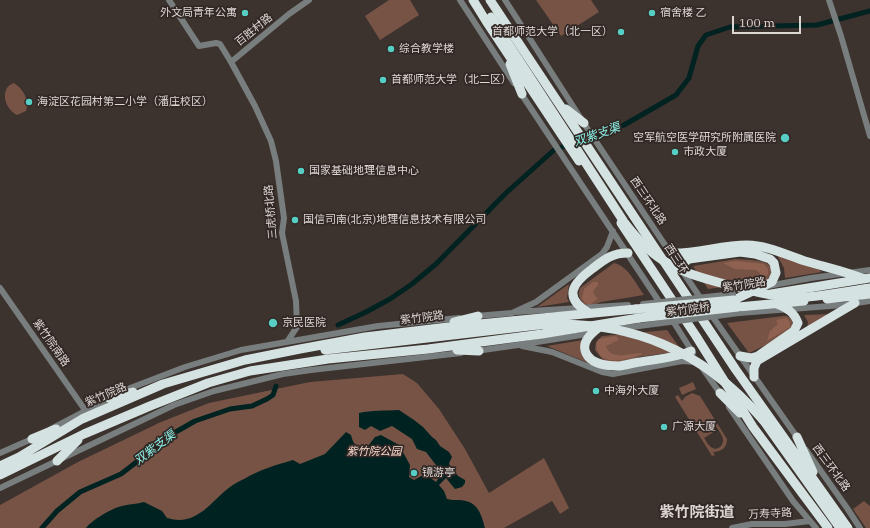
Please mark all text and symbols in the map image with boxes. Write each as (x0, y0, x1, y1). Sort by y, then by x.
place label: 外文局青年公寓 (160, 6, 237, 20)
place label: 宿舍楼 乙 (660, 6, 707, 20)
marker: 外文局青年公寓 (240, 8, 250, 18)
marker: 宿舍楼 乙 (647, 8, 657, 18)
scale bar (734, 8, 803, 34)
street label: 百胜村路 (233, 11, 275, 49)
text: 100 m (739, 15, 775, 30)
place label: 首都师范大学（北一区） (492, 25, 613, 39)
marker: 首都师范大学（北一区） (616, 27, 626, 37)
place label: 综合教学楼 (399, 42, 454, 56)
marker: 综合教学楼 (386, 44, 396, 54)
place label: 首都师范大学（北二区） (391, 73, 512, 87)
marker: 首都师范大学（北二区） (378, 75, 388, 85)
place label: 海淀区花园村第二小学（潘庄校区） (37, 95, 213, 109)
marker: 海淀区花园村第二小学（潘庄校区） (24, 97, 34, 107)
water label: 双紫支渠 (572, 120, 622, 150)
place label: 空军航空医学研究所附属医院 (633, 131, 776, 145)
marker: 空军航空医学研究所附属医院 (779, 132, 791, 144)
place label: 市政大厦 (683, 145, 727, 159)
marker: 市政大厦 (670, 147, 680, 157)
place label: 国家基础地理信息中心 (309, 164, 419, 178)
marker: 国家基础地理信息中心 (296, 166, 306, 176)
street label: 西三环北路 (627, 175, 669, 227)
street label: 三虎桥北路 (262, 184, 280, 240)
place label: 国信司南(北京)地理信息技术有限公司 (303, 213, 486, 227)
marker: 国信司南(北京)地理信息技术有限公司 (290, 215, 300, 225)
street label: 西三环 (661, 242, 691, 276)
street label: 紫竹院路 (721, 275, 767, 295)
street label: 紫竹院桥 (665, 301, 711, 319)
street label: 紫竹院路 (399, 309, 445, 327)
place label: 京民医院 (282, 316, 326, 330)
street label: 紫竹院南路 (30, 317, 72, 369)
marker: 京民医院 (267, 317, 279, 329)
street label: 紫竹院路 (83, 380, 129, 410)
place label: 中海外大厦 (604, 384, 659, 398)
marker: 中海外大厦 (591, 386, 601, 396)
place label: 广源大厦 (672, 420, 716, 434)
marker: 广源大厦 (659, 422, 669, 432)
water label: 双紫支渠 (131, 428, 179, 468)
street label: 西三环北路 (809, 442, 853, 494)
park label: 紫竹院公园 (347, 445, 401, 459)
place label: 镜游亭 (422, 466, 455, 480)
marker: 镜游亭 (409, 468, 419, 478)
district label: 紫竹院街道 (660, 504, 734, 522)
street label: 万寿寺路 (748, 506, 792, 522)

